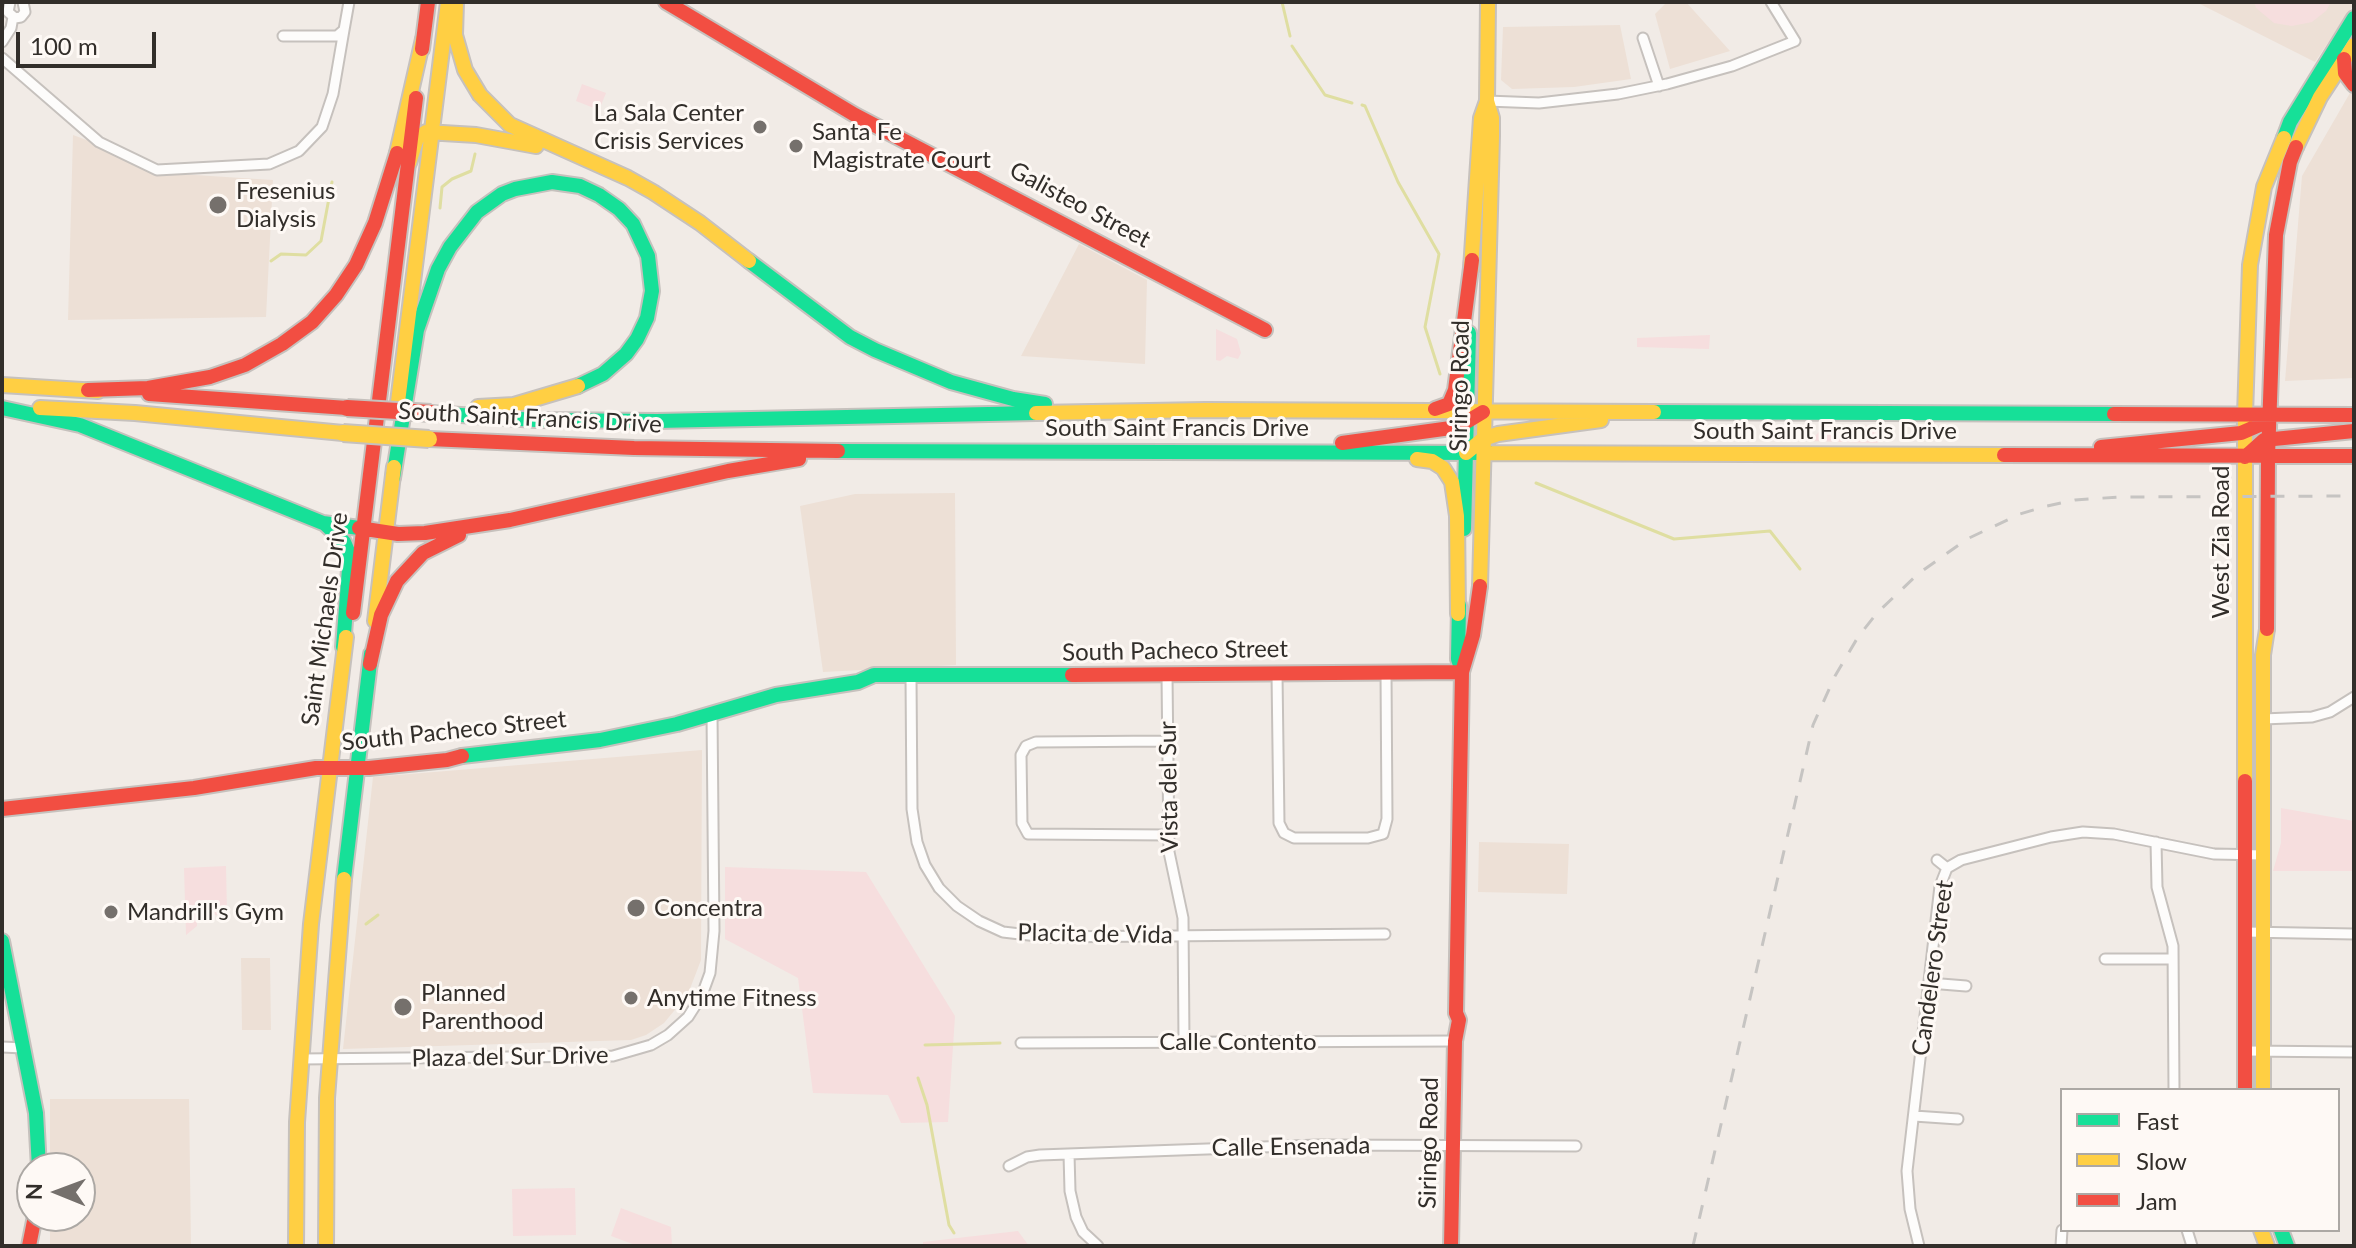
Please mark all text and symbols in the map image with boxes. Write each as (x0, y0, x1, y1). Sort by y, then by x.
scale bar (20, 16, 160, 66)
text: 100 m (30, 31, 98, 60)
place label: La Sala Center Crisis Services (593, 99, 744, 155)
marker: La Sala Center Crisis Services (751, 118, 769, 136)
place label: Santa Fe Magistrate Court (812, 118, 991, 174)
marker: Santa Fe Magistrate Court (787, 137, 805, 155)
street label: Galisteo Street (1005, 156, 1155, 254)
place label: Fresenius Dialysis (236, 177, 335, 233)
marker: Fresenius Dialysis (207, 194, 229, 216)
street label: Siringo Road (1444, 320, 1476, 452)
street label: South Saint Francis Drive (397, 397, 663, 439)
street label: South Saint Francis Drive (1045, 414, 1309, 442)
street label: South Saint Francis Drive (1693, 417, 1957, 445)
street label: West Zia Road (2207, 466, 2235, 618)
street label: Saint Michaels Drive (296, 510, 354, 728)
street label: South Pacheco Street (1062, 635, 1288, 667)
street label: South Pacheco Street (340, 705, 568, 757)
street label: Vista del Sur (1153, 721, 1185, 853)
street label: Candelero Street (1906, 878, 1960, 1058)
place label: Concentra (654, 894, 763, 922)
marker: Concentra (625, 897, 647, 919)
place label: Mandrill's Gym (127, 898, 284, 926)
marker: Mandrill's Gym (102, 903, 120, 921)
street label: Placita de Vida (1017, 918, 1173, 950)
place label: Planned Parenthood (421, 979, 544, 1035)
place label: Anytime Fitness (647, 984, 817, 1012)
marker: Anytime Fitness (622, 989, 640, 1007)
marker: Planned Parenthood (392, 996, 414, 1018)
street label: Calle Contento (1159, 1028, 1317, 1056)
street label: Plaza del Sur Drive (411, 1041, 609, 1073)
street label: Siringo Road (1413, 1077, 1445, 1209)
legend (2060, 1088, 2340, 1232)
text: Fast (2136, 1106, 2179, 1135)
street label: Calle Ensenada (1211, 1131, 1371, 1163)
text: Slow (2136, 1146, 2187, 1175)
north arrow (16, 1152, 96, 1232)
text: N (20, 1183, 47, 1200)
text: Jam (2136, 1186, 2177, 1215)

